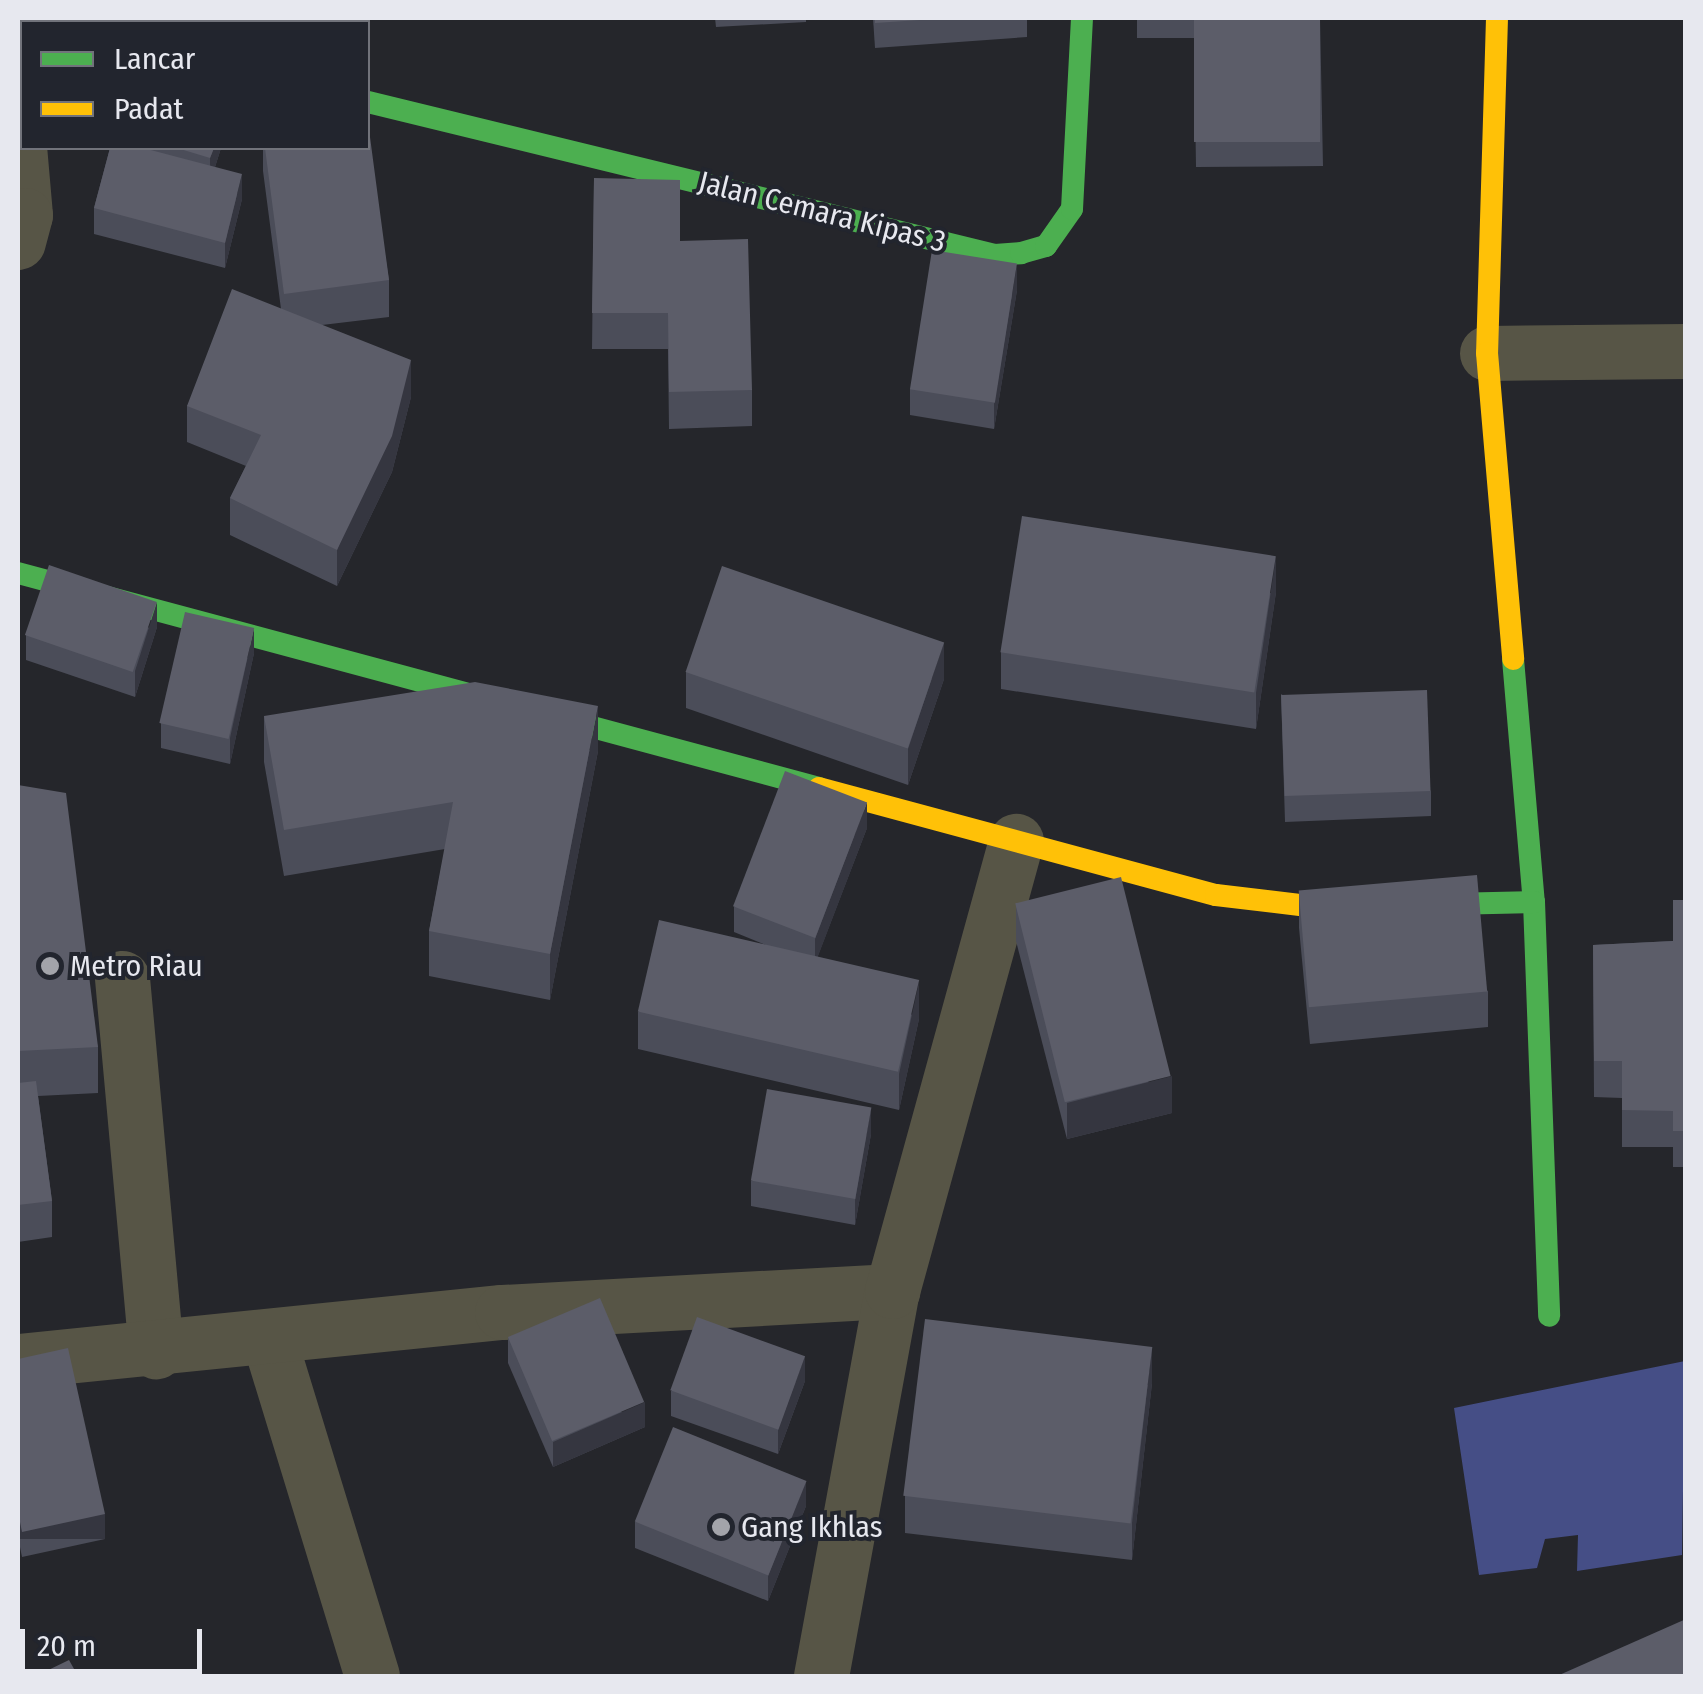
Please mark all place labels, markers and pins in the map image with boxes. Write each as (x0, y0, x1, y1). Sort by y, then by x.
place label: Metro Riau (70, 948, 203, 984)
marker: Metro Riau (39, 955, 61, 977)
place label: Gang Ikhlas (741, 1509, 883, 1545)
marker: Gang Ikhlas (710, 1516, 732, 1538)

